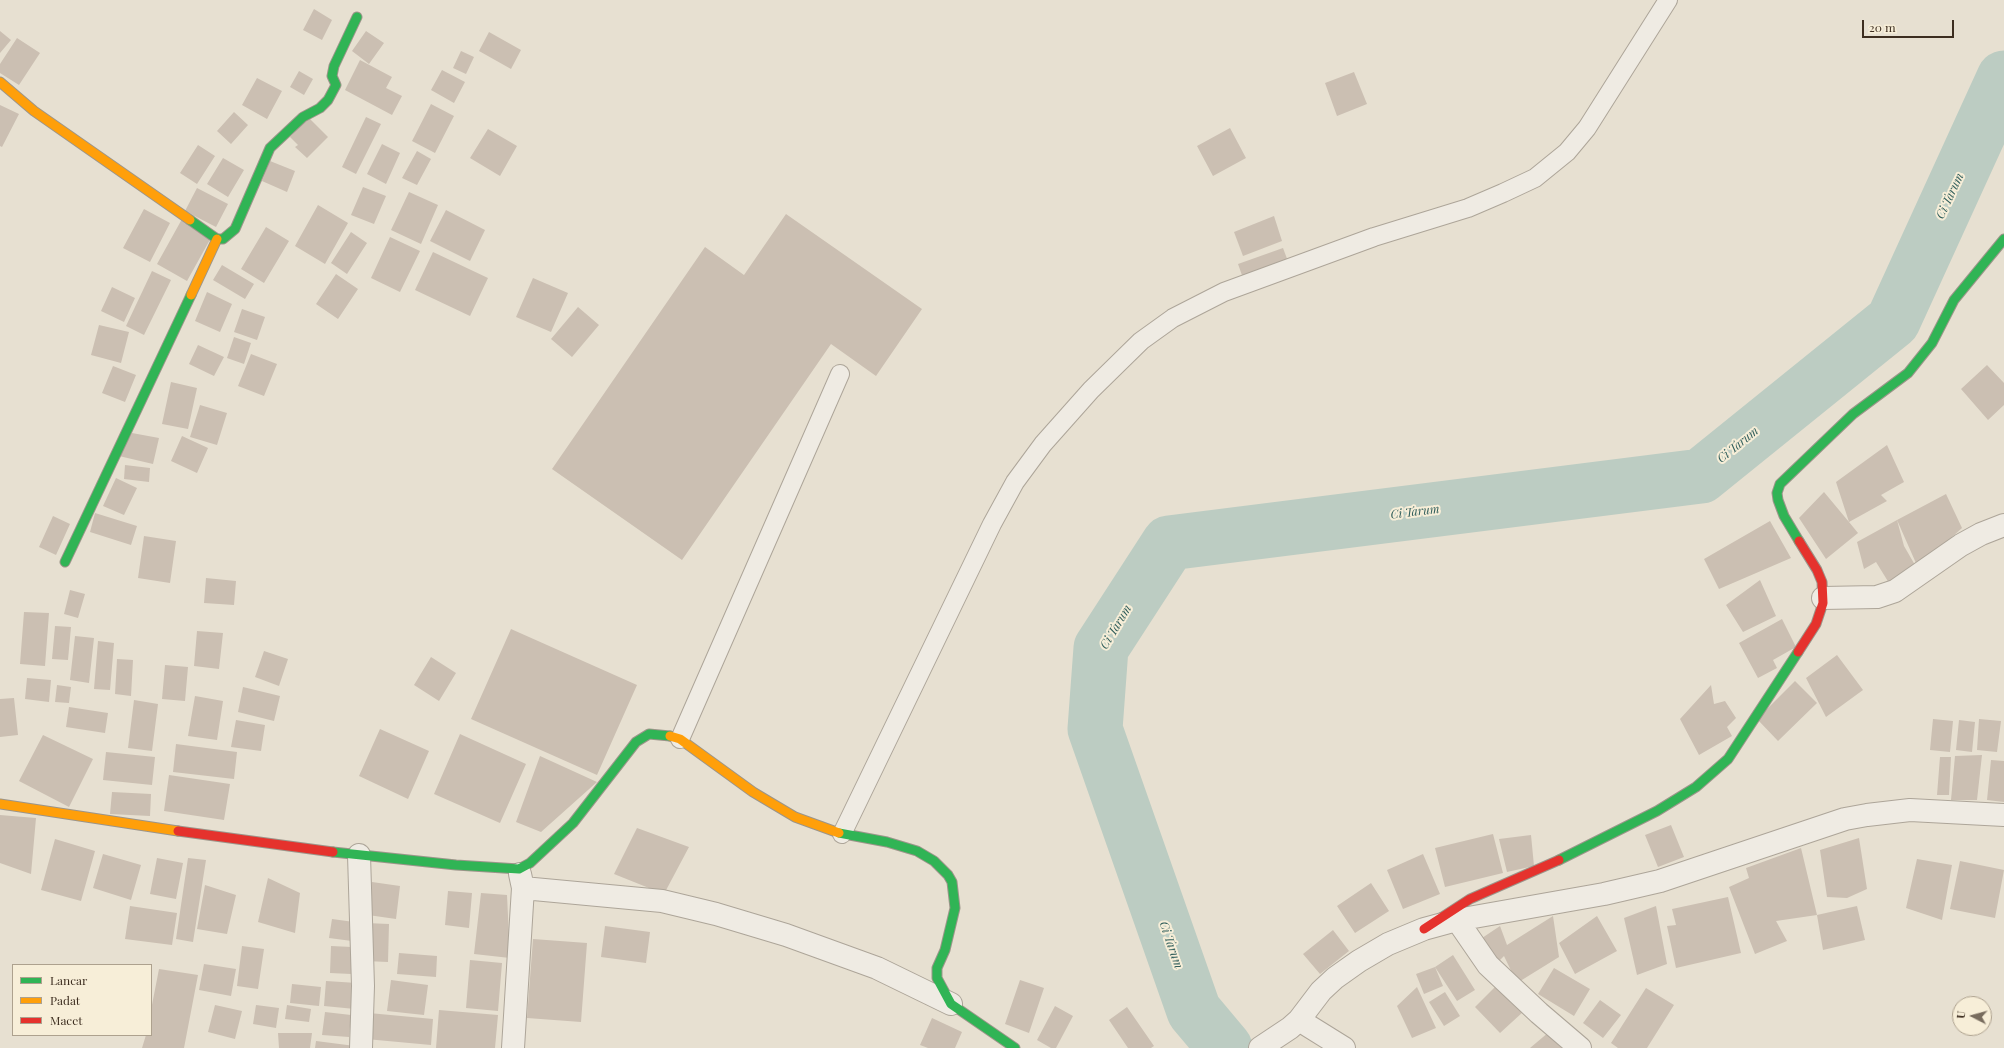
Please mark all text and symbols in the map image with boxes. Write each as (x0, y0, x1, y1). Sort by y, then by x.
scale bar (1864, 12, 1956, 38)
text: 20 m (1869, 19, 1896, 35)
water label: Ci Tarum (1933, 171, 1967, 221)
water label: Ci Tarum (1714, 424, 1762, 466)
water label: Ci Tarum (1390, 502, 1440, 522)
water label: Ci Tarum (1097, 602, 1135, 652)
water label: Ci Tarum (1156, 919, 1186, 971)
legend (12, 964, 152, 1036)
text: Lancar (50, 972, 87, 988)
text: Padat (50, 992, 80, 1008)
north arrow (1952, 996, 1992, 1036)
text: U (1953, 1010, 1968, 1019)
text: Macet (50, 1012, 83, 1028)

